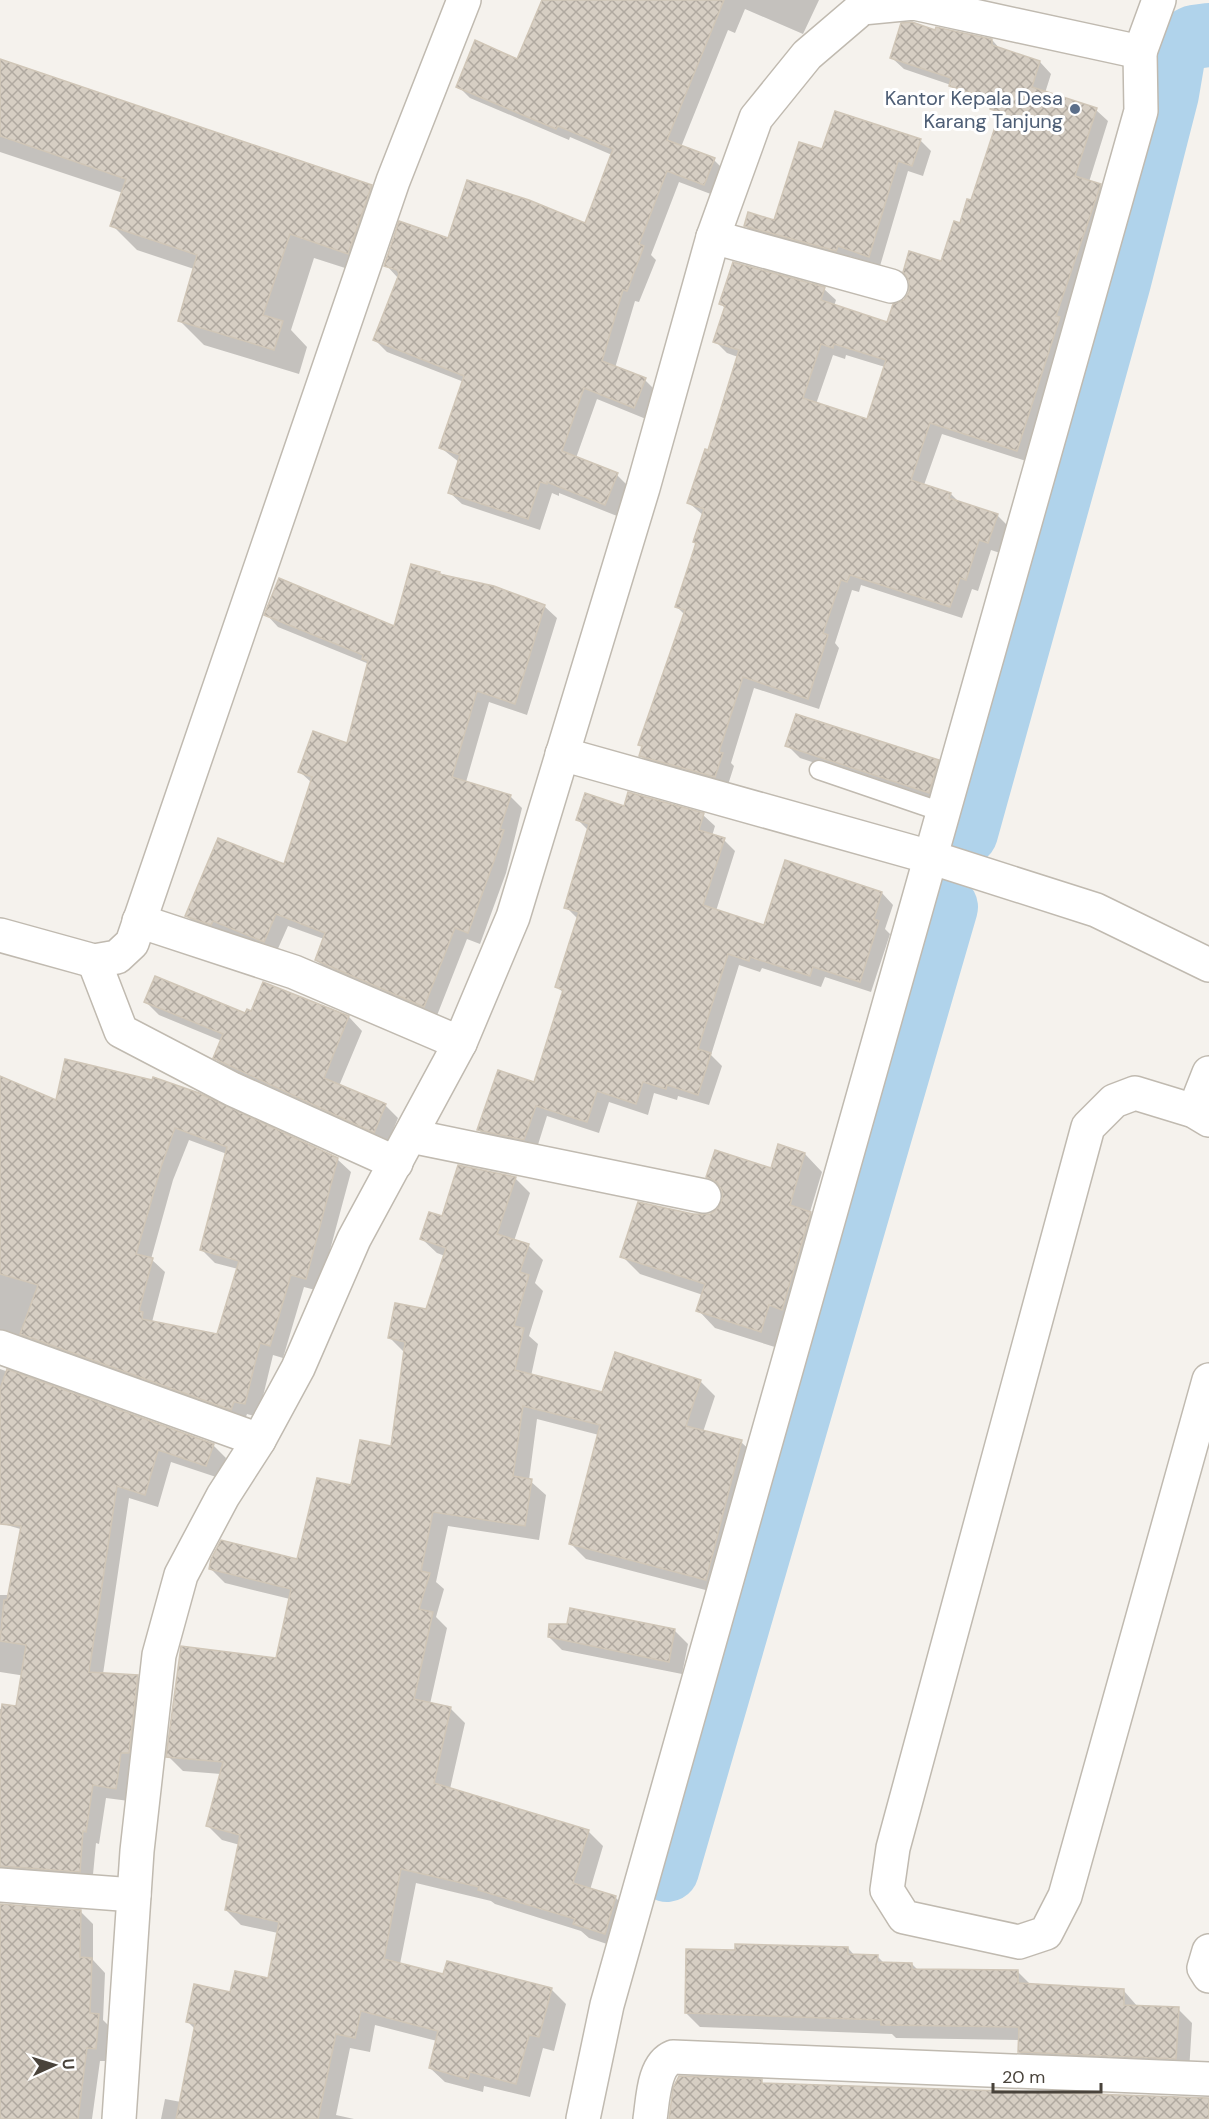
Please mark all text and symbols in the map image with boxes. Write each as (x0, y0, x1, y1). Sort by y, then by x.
place label: Kantor Kepala Desa Karang Tanjung (885, 85, 1063, 134)
marker: Kantor Kepala Desa Karang Tanjung (1068, 102, 1082, 116)
north arrow (24, 2035, 84, 2095)
scale bar (993, 2056, 1101, 2094)
text: U (58, 2058, 79, 2070)
text: 20 m (1002, 2065, 1045, 2089)

